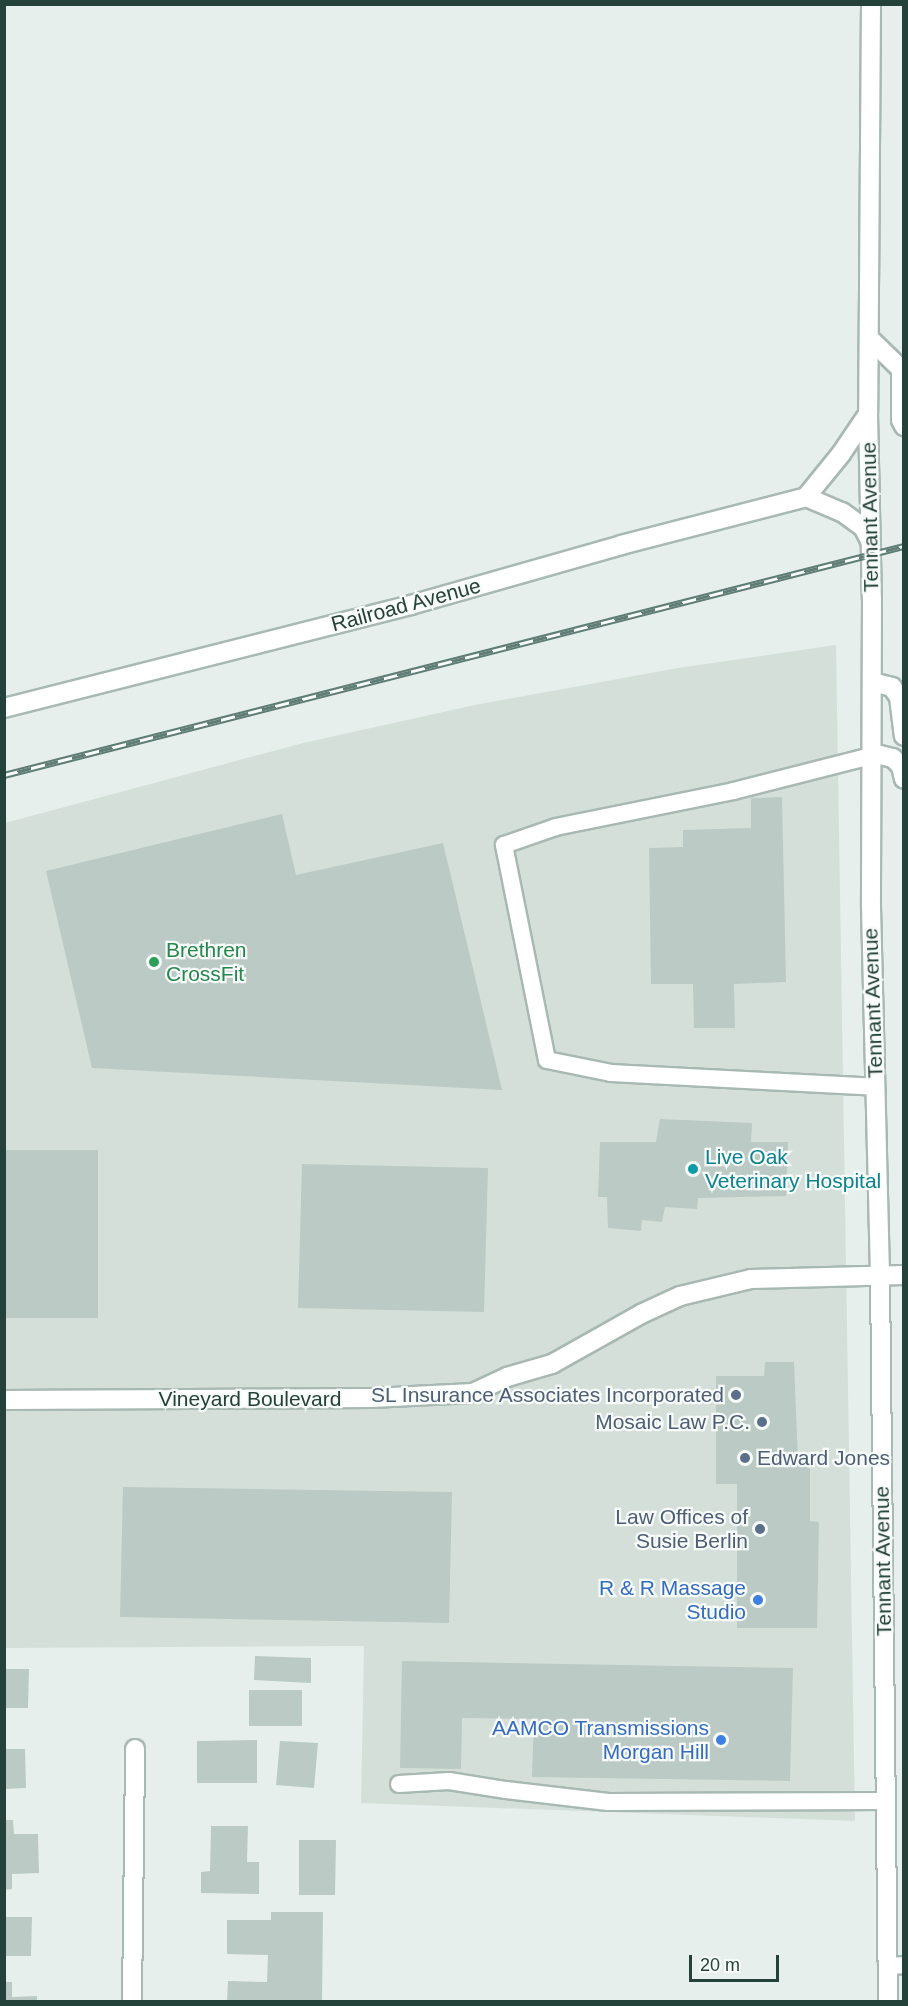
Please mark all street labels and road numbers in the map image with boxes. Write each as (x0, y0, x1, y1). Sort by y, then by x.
street label: Tennant Avenue (856, 441, 884, 593)
street label: Railroad Avenue (328, 573, 484, 637)
street label: Tennant Avenue (858, 927, 888, 1079)
street label: Vineyard Boulevard (159, 1386, 341, 1412)
street label: Tennant Avenue (869, 1485, 897, 1637)

